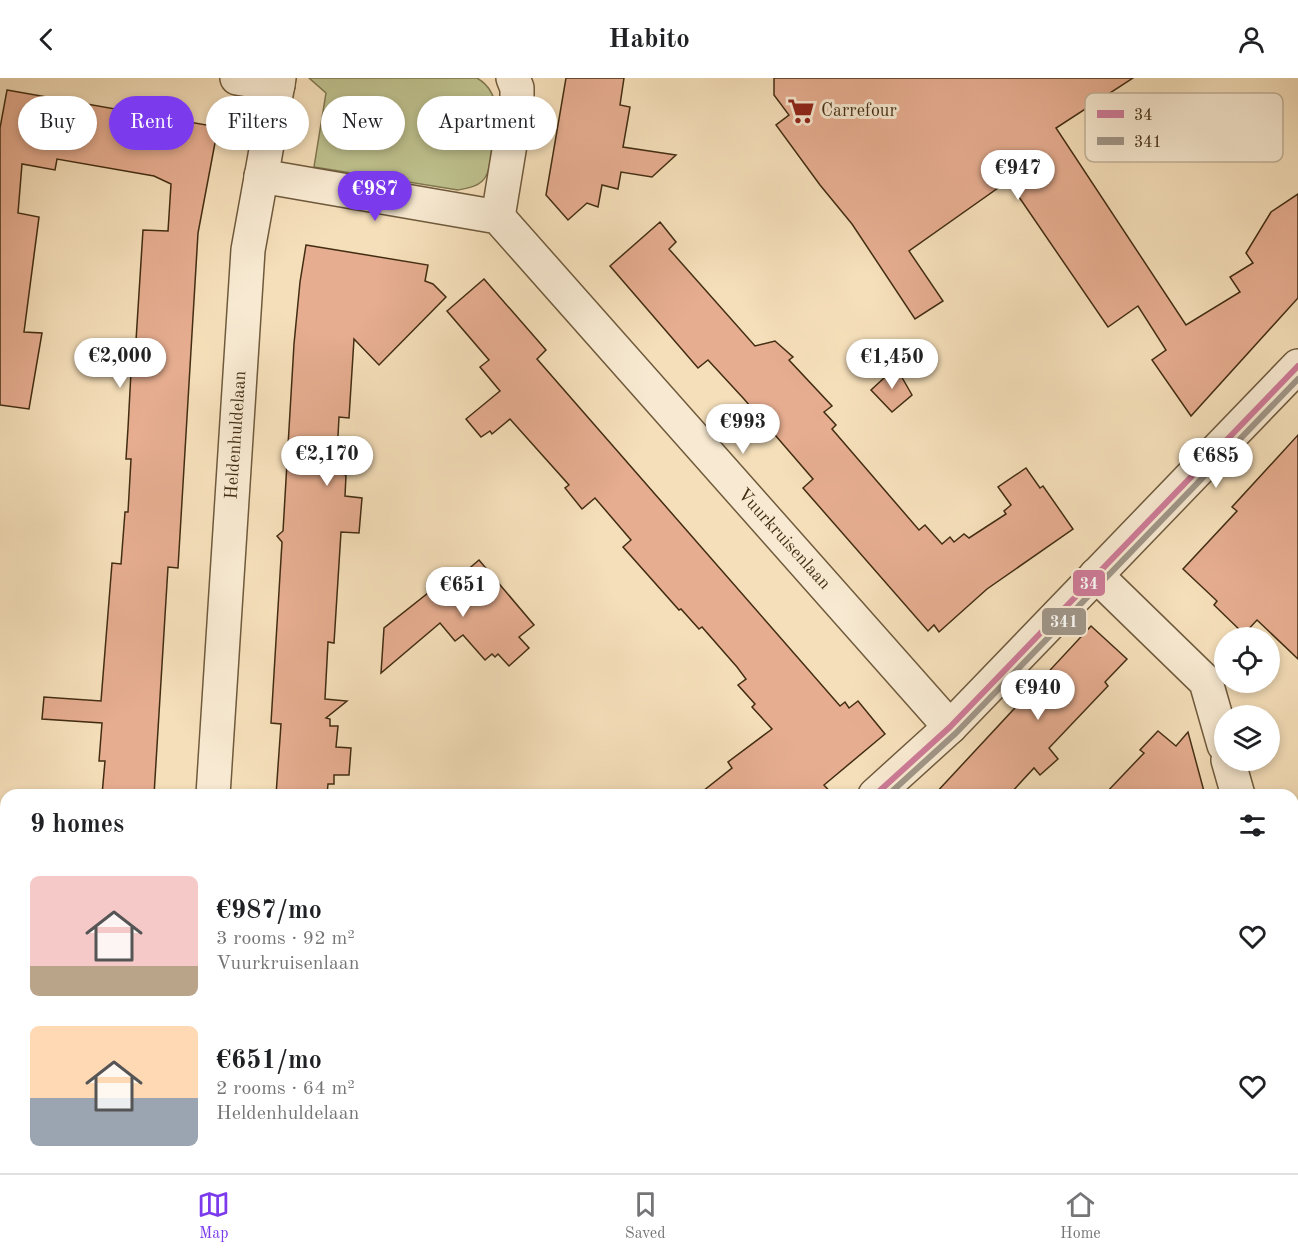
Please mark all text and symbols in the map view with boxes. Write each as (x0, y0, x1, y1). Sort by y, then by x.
icon: back (30, 23, 63, 56)
icon: person (1235, 23, 1268, 56)
text: Habito (608, 26, 690, 53)
legend (1085, 93, 1283, 162)
chip: Buy (18, 96, 97, 150)
chip: Rent (109, 96, 194, 150)
chip: Filters (206, 96, 309, 150)
chip: New (321, 96, 405, 150)
chip: Apartment (417, 96, 557, 150)
supermarket icon: Carrefour (786, 96, 816, 126)
place label: Carrefour (821, 102, 897, 120)
text: 34 (1134, 108, 1153, 124)
text: 341 (1134, 135, 1162, 151)
pin: €947 (982, 150, 1054, 201)
text: €947 (995, 159, 1041, 179)
pin: €987 (339, 171, 411, 222)
text: €987 (352, 180, 398, 200)
pin: €2,000 (71, 338, 169, 389)
pin: €1,450 (843, 339, 941, 390)
text: €2,000 (88, 347, 152, 367)
text: €1,450 (860, 348, 924, 368)
street label: Heldenhuldelaan (223, 370, 249, 500)
pin: €993 (707, 404, 779, 455)
text: €993 (720, 413, 766, 433)
pin: €2,170 (278, 436, 376, 487)
pin: €685 (1180, 438, 1252, 489)
text: €2,170 (295, 445, 359, 465)
text: €685 (1193, 447, 1239, 467)
street label: Vuurkruisenlaan (734, 485, 834, 593)
pin: €651 (427, 567, 499, 618)
line badge: 34 (1072, 569, 1106, 597)
text: €651 (440, 576, 486, 596)
text: 34 (1080, 577, 1098, 593)
line badge: 341 (1041, 607, 1087, 636)
text: 341 (1050, 615, 1078, 631)
map controls (1214, 627, 1280, 771)
button: locate (1214, 627, 1280, 693)
pin: €940 (1002, 670, 1074, 721)
text: €940 (1015, 679, 1061, 699)
button: layers (1214, 705, 1280, 771)
icon: filters (1236, 809, 1269, 842)
text: 9 homes (30, 812, 124, 838)
text: €987/mo (216, 898, 322, 924)
icon: home (78, 900, 150, 972)
icon: heart (1236, 920, 1269, 953)
text: 3 rooms · 92 m² (216, 929, 355, 949)
text: Vuurkruisenlaan (216, 954, 359, 974)
text: €651/mo (216, 1048, 322, 1074)
icon: home (78, 1050, 150, 1122)
icon: heart (1236, 1070, 1269, 1103)
text: 2 rooms · 64 m² (216, 1079, 355, 1099)
text: Heldenhuldelaan (216, 1104, 359, 1124)
tab: Map (197, 1188, 230, 1244)
tab: Saved (625, 1188, 666, 1244)
tab: Home (1060, 1188, 1101, 1244)

